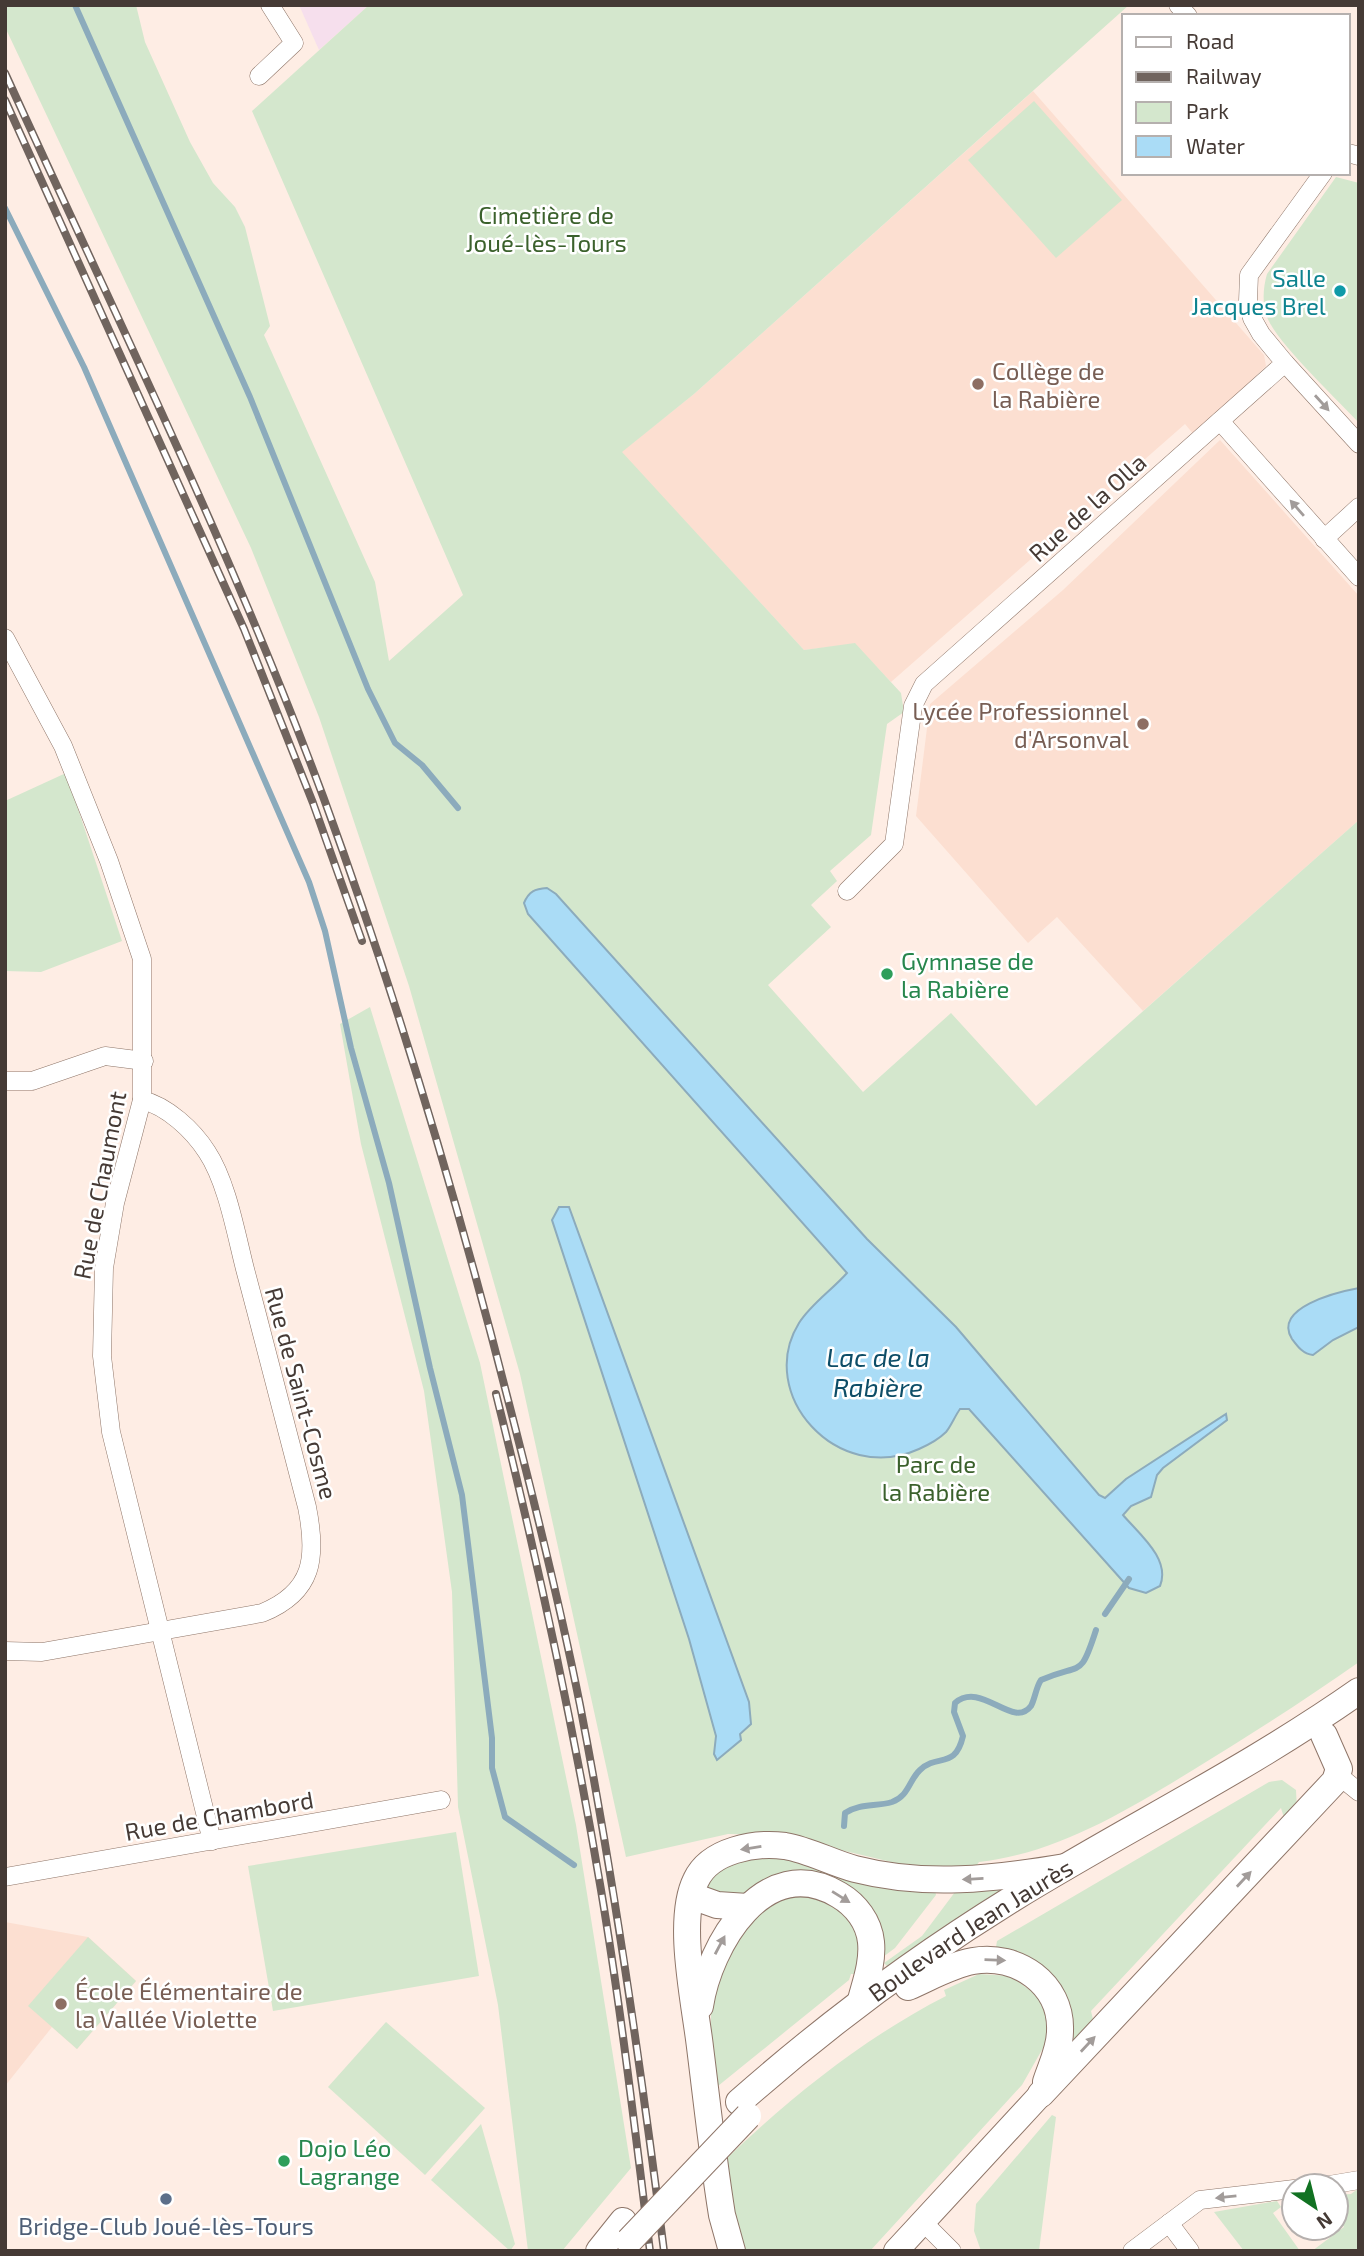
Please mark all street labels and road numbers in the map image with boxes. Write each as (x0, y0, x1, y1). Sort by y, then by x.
street label: Rue de la Olla (1022, 447, 1152, 567)
street label: Rue de Chaumont (67, 1089, 131, 1281)
street label: Rue de Saint-Cosme (260, 1284, 344, 1502)
street label: Rue de Chambord (122, 1784, 316, 1846)
street label: Boulevard Jean Jaurès (862, 1852, 1077, 2007)

